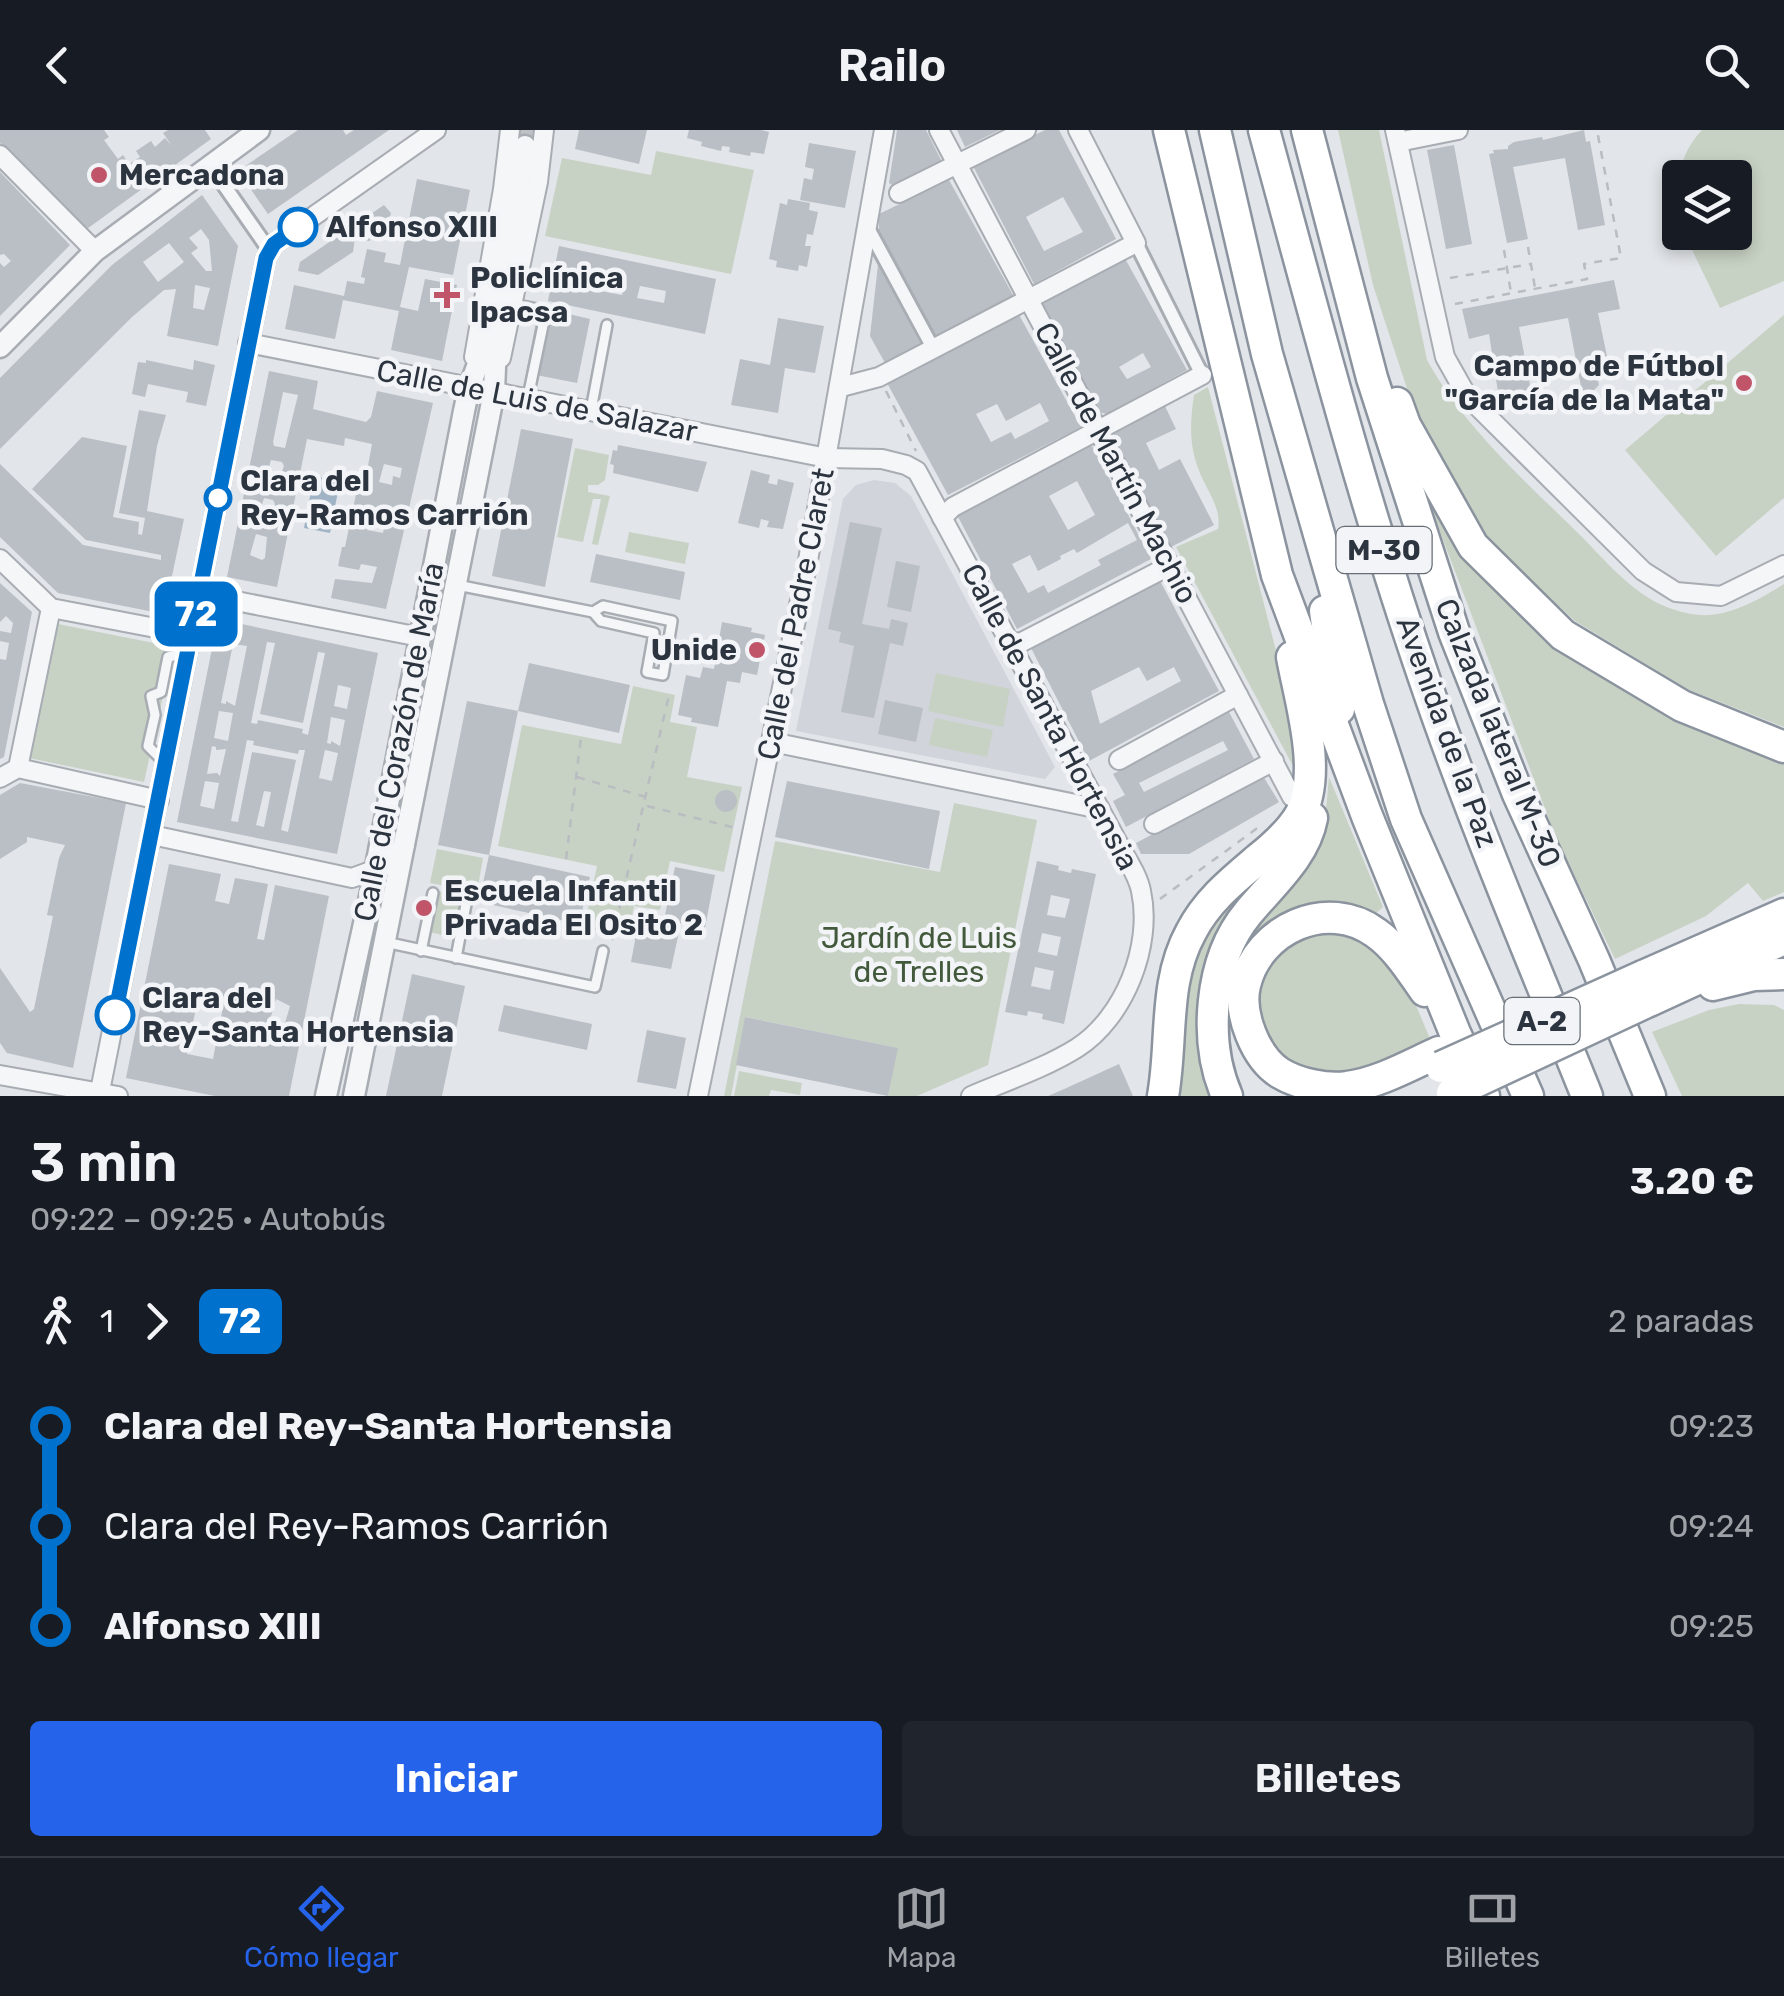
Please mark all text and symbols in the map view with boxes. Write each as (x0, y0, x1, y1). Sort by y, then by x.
icon: back (30, 38, 85, 93)
icon: search (1699, 38, 1754, 93)
text: Railo (838, 39, 946, 92)
place label: Mercadona (119, 157, 285, 193)
map controls (1662, 160, 1752, 250)
button: layers (1662, 160, 1752, 250)
marker: Mercadona (88, 164, 110, 186)
marker: Alfonso XIII (279, 208, 317, 246)
place label: Alfonso XIII (326, 209, 498, 245)
place label: Policlínica Ipacsa (470, 260, 624, 330)
marker: Policlínica Ipacsa (434, 282, 460, 308)
street label: Calle de Martín Machio (1027, 316, 1205, 610)
place label: Campo de Fútbol "García de la Mata" (1444, 348, 1724, 418)
street label: Calle de Luis de Salazar (374, 352, 701, 450)
marker: Campo de Fútbol "García de la Mata" (1733, 372, 1755, 394)
place label: Clara del Rey-Ramos Carrión (240, 463, 529, 533)
street label: Calle del Padre Claret (750, 465, 842, 763)
marker: Clara del Rey-Ramos Carrión (205, 485, 231, 511)
road number: M-30 (1336, 527, 1432, 573)
street label: Calle de Santa Hortensia (954, 558, 1146, 876)
street label: Calle del Corazón de María (347, 559, 451, 925)
line badge: 72 (151, 582, 241, 646)
text: 72 (175, 593, 217, 635)
street label: Calzada lateral M-30 (1428, 593, 1568, 873)
street label: Avenida de la Paz (1388, 612, 1506, 852)
place label: Unide (651, 632, 737, 668)
marker: Unide (746, 639, 768, 661)
place label: Escuela Infantil Privada El Osito 2 (444, 873, 703, 943)
marker: Escuela Infantil Privada El Osito 2 (413, 897, 435, 919)
park label: Jardín de Luis de Trelles (821, 920, 1017, 990)
place label: Clara del Rey-Santa Hortensia (142, 980, 454, 1050)
marker: Clara del Rey-Santa Hortensia (96, 996, 134, 1034)
road number: A-2 (1504, 998, 1580, 1044)
text: 3 min (30, 1130, 177, 1195)
text: 3.20 € (1630, 1158, 1754, 1204)
text: 09:22 – 09:25 · Autobús (30, 1200, 386, 1238)
icon: walk (30, 1294, 85, 1349)
icon: forward (129, 1294, 184, 1349)
text: 72 (219, 1300, 262, 1342)
text: 1 (100, 1302, 114, 1340)
text: 2 paradas (1608, 1302, 1754, 1340)
text: Clara del Rey-Santa Hortensia (104, 1403, 672, 1449)
text: 09:23 (1668, 1407, 1754, 1445)
text: Clara del Rey-Ramos Carrión (104, 1503, 609, 1549)
text: 09:24 (1668, 1507, 1754, 1545)
text: Alfonso XIII (104, 1603, 322, 1649)
text: 09:25 (1669, 1607, 1754, 1645)
button: Iniciar (30, 1721, 882, 1836)
button: Billetes (902, 1721, 1754, 1836)
tab: Cómo llegar (244, 1881, 399, 1974)
tab: Mapa (887, 1881, 956, 1974)
tab: Billetes (1444, 1881, 1540, 1974)

